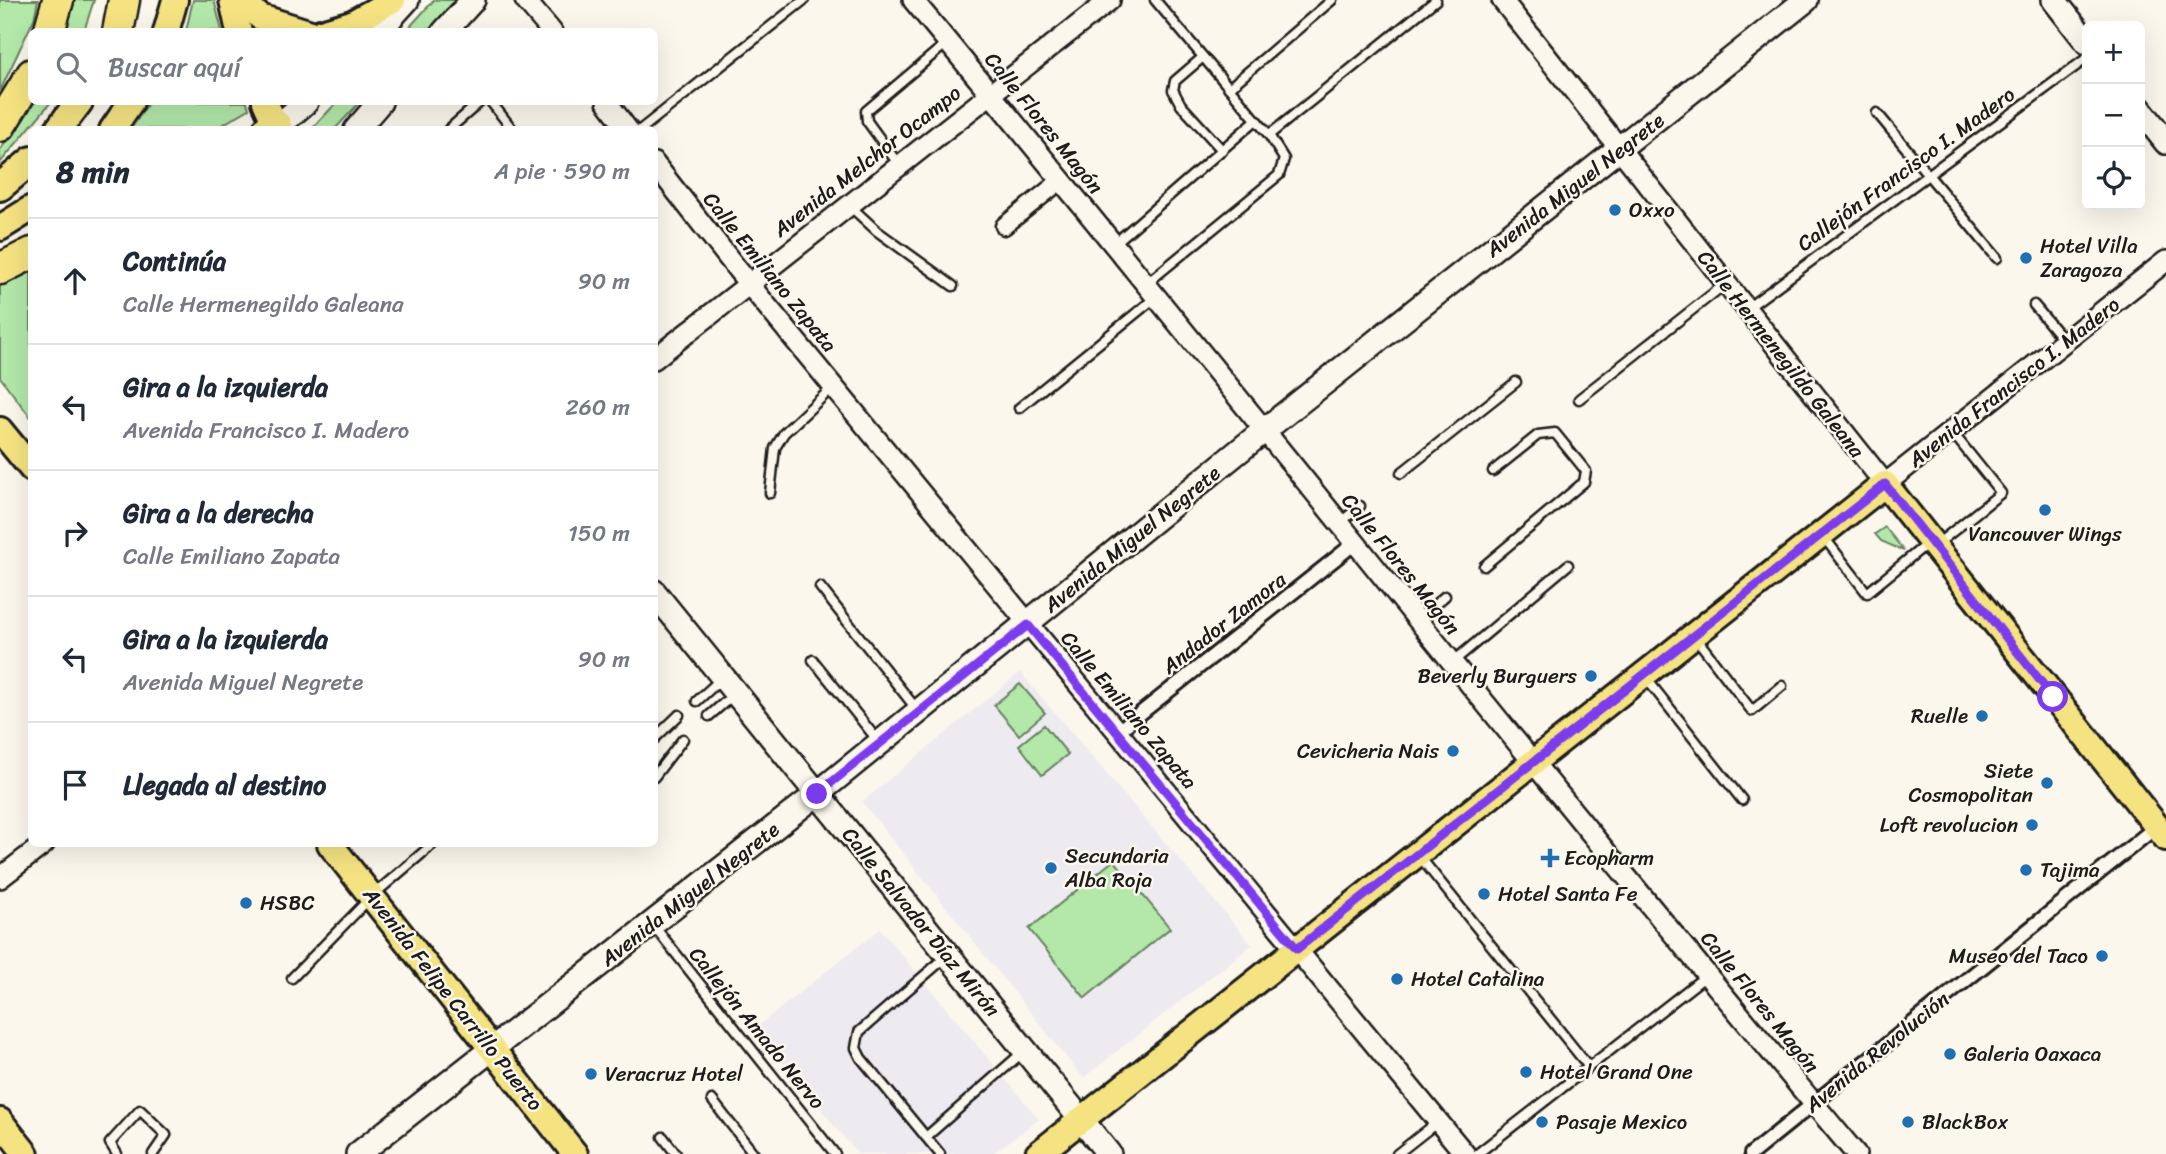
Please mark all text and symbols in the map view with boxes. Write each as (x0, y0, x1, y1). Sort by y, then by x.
map controls (2082, 21, 2145, 210)
button: + (2082, 21, 2145, 84)
search box (28, 28, 658, 105)
street label: Calle Flores Magón (974, 43, 1114, 203)
text: Buscar aquí (108, 44, 241, 90)
icon: search (52, 48, 90, 86)
street label: Avenida Melchor Ocampo (763, 75, 970, 248)
street label: Callejón Francisco I. Madero (1788, 76, 2024, 262)
button: − (2082, 84, 2145, 147)
street label: Avenida Miguel Negrete (1476, 102, 1673, 268)
text: 8 min (56, 145, 129, 199)
button: locate (2082, 147, 2145, 210)
text: A pie · 590 m (494, 151, 630, 192)
street label: Calle Emiliano Zapata (693, 183, 847, 361)
place label: Oxxo (1629, 191, 1675, 229)
marker: Oxxo (1607, 202, 1623, 218)
place label: Hotel Villa Zaragoza (2040, 227, 2138, 289)
text: Continúa (123, 238, 226, 284)
street label: Calle Hermenegildo Galeana (1687, 241, 1875, 467)
marker: Hotel Villa Zaragoza (2018, 250, 2034, 266)
text: 90 m (578, 261, 630, 302)
icon: ahead (56, 262, 94, 300)
text: Calle Hermenegildo Galeana (123, 284, 404, 325)
street label: Avenida Francisco I. Madero (1899, 287, 2129, 478)
text: Gira a la izquierda (123, 364, 328, 410)
text: 260 m (565, 387, 630, 428)
icon: left (56, 388, 94, 426)
text: Avenida Francisco I. Madero (123, 410, 409, 451)
street label: Avenida Miguel Negrete (1034, 455, 1229, 623)
street label: Calle Flores Magón (1331, 484, 1471, 644)
text: Gira a la derecha (123, 490, 314, 536)
marker: Vancouver Wings (2037, 502, 2053, 518)
text: 150 m (568, 513, 630, 554)
icon: right (56, 514, 94, 552)
place label: Vancouver Wings (1968, 515, 2122, 553)
text: Calle Emiliano Zapata (123, 536, 340, 577)
street label: Andador Zamora (1152, 561, 1295, 685)
text: Gira a la izquierda (123, 616, 328, 662)
street label: Calle Emiliano Zapata (1051, 622, 1208, 798)
text: 90 m (578, 639, 630, 680)
icon: left (56, 640, 94, 678)
place label: Beverly Burguers (1417, 657, 1577, 695)
text: Avenida Miguel Negrete (123, 662, 363, 703)
marker: Beverly Burguers (1583, 668, 1599, 684)
route start (2037, 681, 2068, 712)
place label: Ruelle (1911, 697, 1968, 735)
marker: Ruelle (1974, 708, 1990, 724)
place label: Cevicheria Nais (1297, 732, 1439, 770)
marker: Cevicheria Nais (1445, 743, 1461, 759)
place label: Siete Cosmopolitan (1908, 752, 2033, 814)
text: Llegada al destino (123, 762, 326, 808)
icon: arrive (56, 766, 94, 804)
marker: Siete Cosmopolitan (2039, 775, 2055, 791)
route end (801, 778, 832, 809)
place label: Loft revolucion (1880, 806, 2018, 844)
street label: Avenida Miguel Negrete (591, 811, 788, 977)
marker: Loft revolucion (2024, 817, 2040, 833)
street label: Calle Salvador Díaz Mirón (832, 818, 1010, 1026)
place label: Secundaria Alba Roja (1064, 837, 1169, 899)
place label: Ecopharm (1564, 839, 1654, 877)
marker: Ecopharm (1542, 850, 1558, 866)
place label: Tajima (2040, 851, 2100, 889)
marker: Secundaria Alba Roja (1043, 860, 1059, 876)
marker: Tajima (2018, 862, 2034, 878)
place label: Hotel Santa Fe (1498, 875, 1638, 913)
street label: Avenida Felipe Carrillo Puerto (352, 877, 553, 1120)
place label: HSBC (260, 884, 315, 922)
marker: Hotel Santa Fe (1476, 886, 1492, 902)
marker: HSBC (238, 895, 254, 911)
street label: Calle Flores Magón (1690, 922, 1830, 1082)
place label: Museo del Taco (1949, 937, 2088, 975)
street label: Callejón Amado Nervo (679, 938, 835, 1118)
marker: Museo del Taco (2094, 948, 2110, 964)
place label: Hotel Catalina (1411, 960, 1545, 998)
marker: Hotel Catalina (1389, 971, 1405, 987)
street label: Avenida Revolución (1795, 981, 1958, 1123)
place label: Galeria Oaxaca (1964, 1035, 2102, 1073)
marker: Galeria Oaxaca (1942, 1046, 1958, 1062)
place label: Hotel Grand One (1540, 1053, 1693, 1091)
place label: Veracruz Hotel (605, 1055, 744, 1093)
marker: Hotel Grand One (1518, 1064, 1534, 1080)
marker: Veracruz Hotel (583, 1066, 599, 1082)
place label: Pasaje Mexico (1556, 1103, 1687, 1141)
place label: BlackBox (1922, 1103, 2009, 1141)
marker: Pasaje Mexico (1534, 1114, 1550, 1130)
marker: BlackBox (1900, 1114, 1916, 1130)

